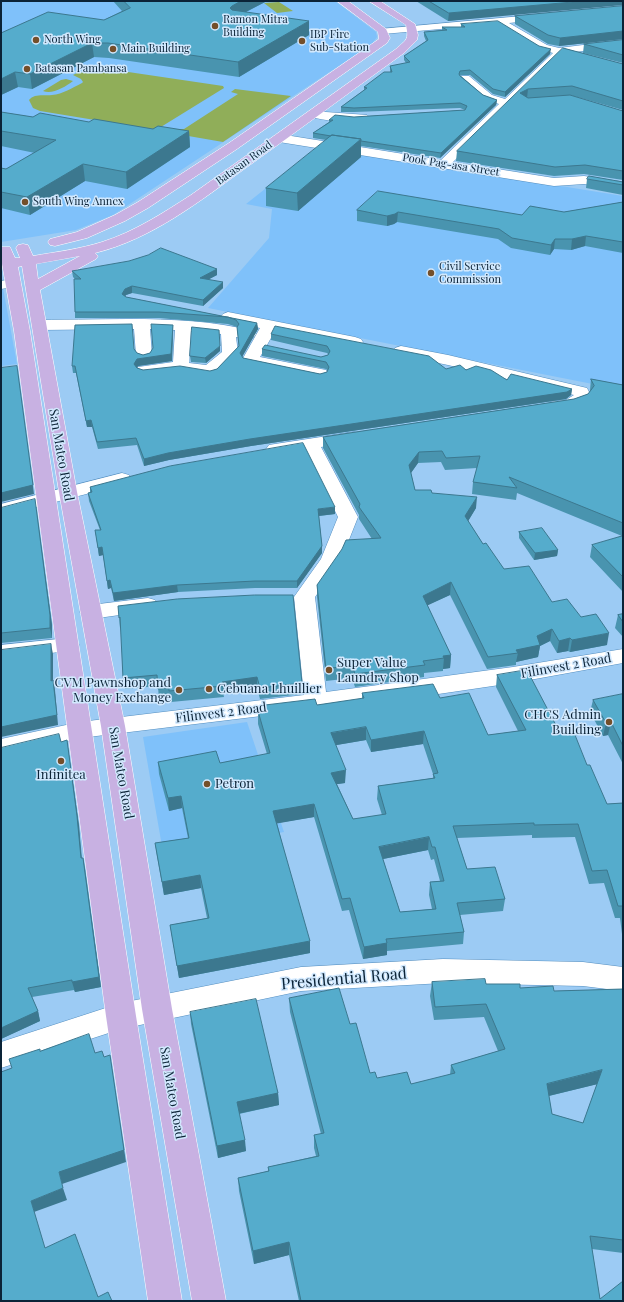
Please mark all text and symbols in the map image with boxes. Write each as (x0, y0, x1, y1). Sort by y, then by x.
place label: Ramon Mitra Building (223, 13, 288, 39)
marker: Ramon Mitra Building (210, 21, 220, 31)
place label: IBP Fire Sub-Station (310, 28, 369, 54)
place label: North Wing (44, 33, 101, 47)
marker: North Wing (31, 35, 41, 45)
marker: IBP Fire Sub-Station (297, 36, 307, 46)
place label: Main Building (121, 42, 190, 56)
marker: Main Building (108, 44, 118, 54)
place label: Batasan Pambansa (35, 62, 127, 76)
marker: Batasan Pambansa (22, 64, 32, 74)
street label: Batasan Road (213, 138, 275, 188)
street label: Pook Pag-asa Street (401, 151, 501, 179)
place label: South Wing Annex (33, 195, 124, 209)
marker: South Wing Annex (20, 197, 30, 207)
place label: Civil Service Commission (439, 260, 501, 286)
marker: Civil Service Commission (426, 268, 436, 278)
street label: San Mateo Road (45, 408, 77, 502)
street label: Filinvest 2 Road (519, 650, 613, 682)
place label: Super Value Laundry Shop (337, 655, 419, 686)
marker: Super Value Laundry Shop (324, 665, 334, 675)
place label: CVM Pawnshop and Money Exchange (54, 675, 171, 706)
place label: Cebuana Lhuillier (217, 681, 322, 697)
marker: Cebuana Lhuillier (204, 684, 214, 694)
marker: CVM Pawnshop and Money Exchange (174, 685, 184, 695)
street label: Filinvest 2 Road (174, 700, 268, 726)
place label: CHCS Admin Building (524, 707, 601, 738)
marker: CHCS Admin Building (604, 717, 614, 727)
street label: San Mateo Road (105, 726, 137, 820)
marker: Infinitea (56, 756, 66, 766)
place label: Infinitea (36, 767, 86, 783)
place label: Petron (215, 776, 254, 792)
marker: Petron (202, 779, 212, 789)
street label: Presidential Road (280, 964, 408, 994)
street label: San Mateo Road (156, 1046, 188, 1140)

